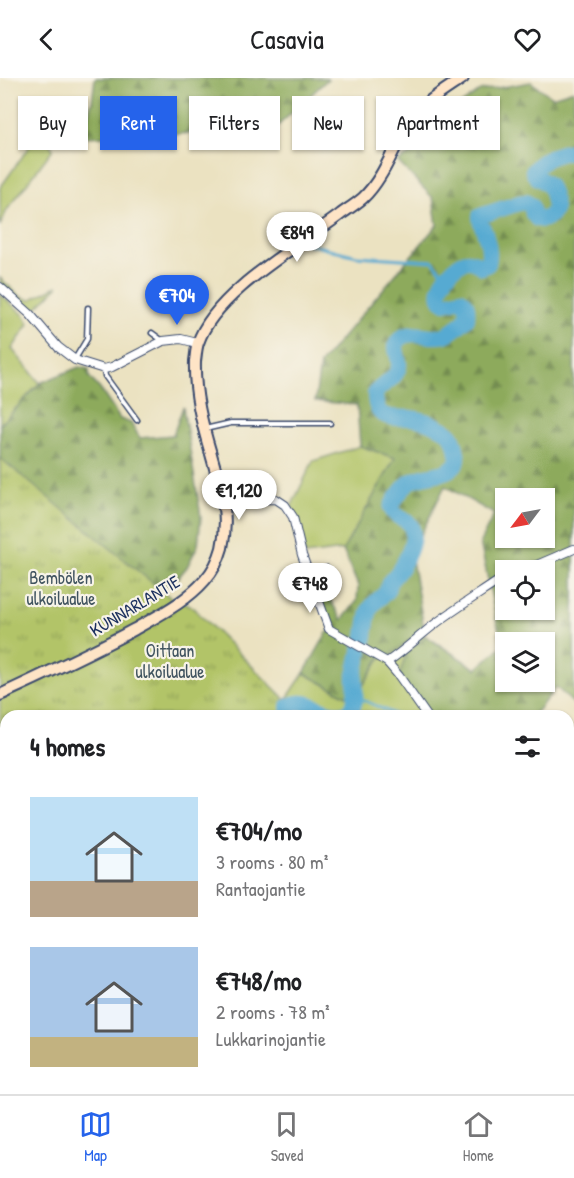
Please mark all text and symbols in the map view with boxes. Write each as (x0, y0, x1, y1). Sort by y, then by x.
text: Casavia (250, 21, 324, 57)
icon: back (30, 23, 63, 56)
icon: heart (511, 23, 544, 56)
chip: Buy (18, 96, 88, 150)
chip: Rent (100, 96, 177, 150)
chip: Filters (189, 96, 280, 150)
chip: New (292, 96, 364, 150)
chip: Apartment (376, 96, 500, 150)
pin: €849 (261, 212, 333, 263)
text: €849 (280, 218, 314, 245)
pin: €704 (141, 275, 213, 326)
text: €704 (159, 281, 195, 308)
pin: €1,120 (190, 470, 288, 521)
text: €1,120 (216, 476, 262, 503)
north arrow (495, 488, 555, 548)
map controls (495, 488, 555, 692)
button: locate (495, 560, 555, 620)
pin: €748 (274, 563, 346, 614)
park label: Bembölen ulkoilualue (27, 565, 95, 611)
street label: KUNNARLANTIE (85, 569, 185, 642)
text: €748 (292, 569, 328, 596)
button: layers (495, 632, 555, 692)
park label: Oittaan ulkoilualue (136, 638, 204, 684)
text: 4 homes (30, 729, 105, 764)
icon: filters (511, 730, 544, 763)
text: €704/mo (216, 813, 302, 848)
icon: home (78, 821, 150, 893)
text: 3 rooms · 80 m² (216, 848, 328, 875)
text: Rantaojantie (216, 875, 306, 902)
text: €748/mo (216, 963, 302, 998)
icon: home (78, 971, 150, 1043)
text: 2 rooms · 78 m² (216, 998, 330, 1025)
text: Lukkarinojantie (216, 1025, 326, 1052)
tab: Map (79, 1108, 112, 1166)
tab: Saved (270, 1108, 303, 1166)
tab: Home (462, 1108, 495, 1166)

